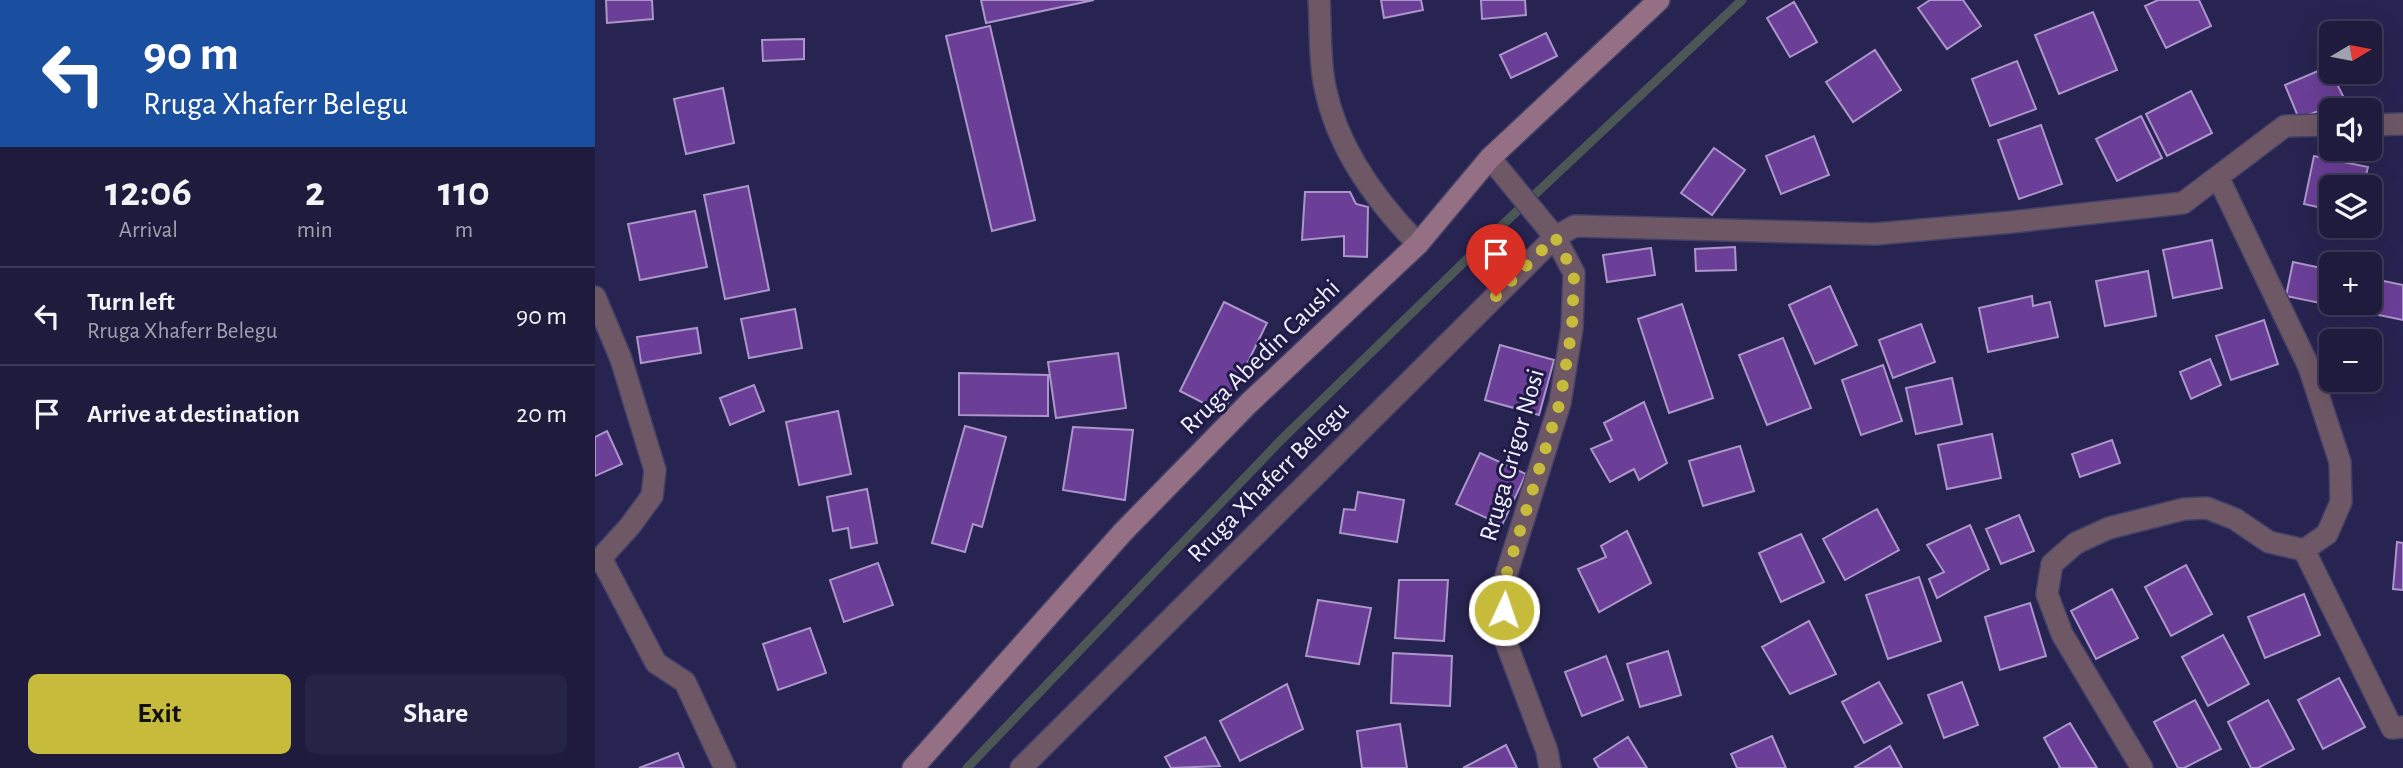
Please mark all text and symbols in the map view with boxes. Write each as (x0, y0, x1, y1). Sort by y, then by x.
north arrow (2319, 21, 2382, 84)
map controls (2319, 21, 2382, 392)
icon: left (28, 28, 119, 119)
text: 90 m (143, 30, 239, 79)
text: Rruga Xhaferr Belegu (143, 88, 408, 120)
button: sound (2319, 98, 2382, 161)
text: 12:06 (105, 171, 192, 213)
text: 2 (305, 171, 325, 213)
text: 110 (438, 171, 490, 213)
button: layers (2319, 175, 2382, 238)
text: Arrival (119, 219, 178, 242)
text: min (297, 219, 333, 242)
text: m (455, 219, 473, 242)
pin (1466, 224, 1526, 296)
icon: arrive (1477, 235, 1515, 273)
button: + (2319, 252, 2382, 315)
street label: Rruga Abedin Caushi (1175, 275, 1345, 439)
text: Turn left (87, 289, 175, 315)
icon: left (28, 297, 66, 335)
text: 90 m (516, 303, 567, 329)
text: Rruga Xhaferr Belegu (87, 320, 277, 343)
button: − (2319, 329, 2382, 392)
street label: Rruga Grigor Nosi (1475, 366, 1549, 544)
icon: arrive (28, 395, 66, 433)
street label: Rruga Xhaferr Belegu (1183, 397, 1353, 567)
text: Arrive at destination (87, 401, 300, 427)
text: 20 m (516, 401, 567, 427)
position arrow (1467, 573, 1541, 647)
button: Exit (28, 674, 291, 754)
button: Share (305, 674, 567, 754)

